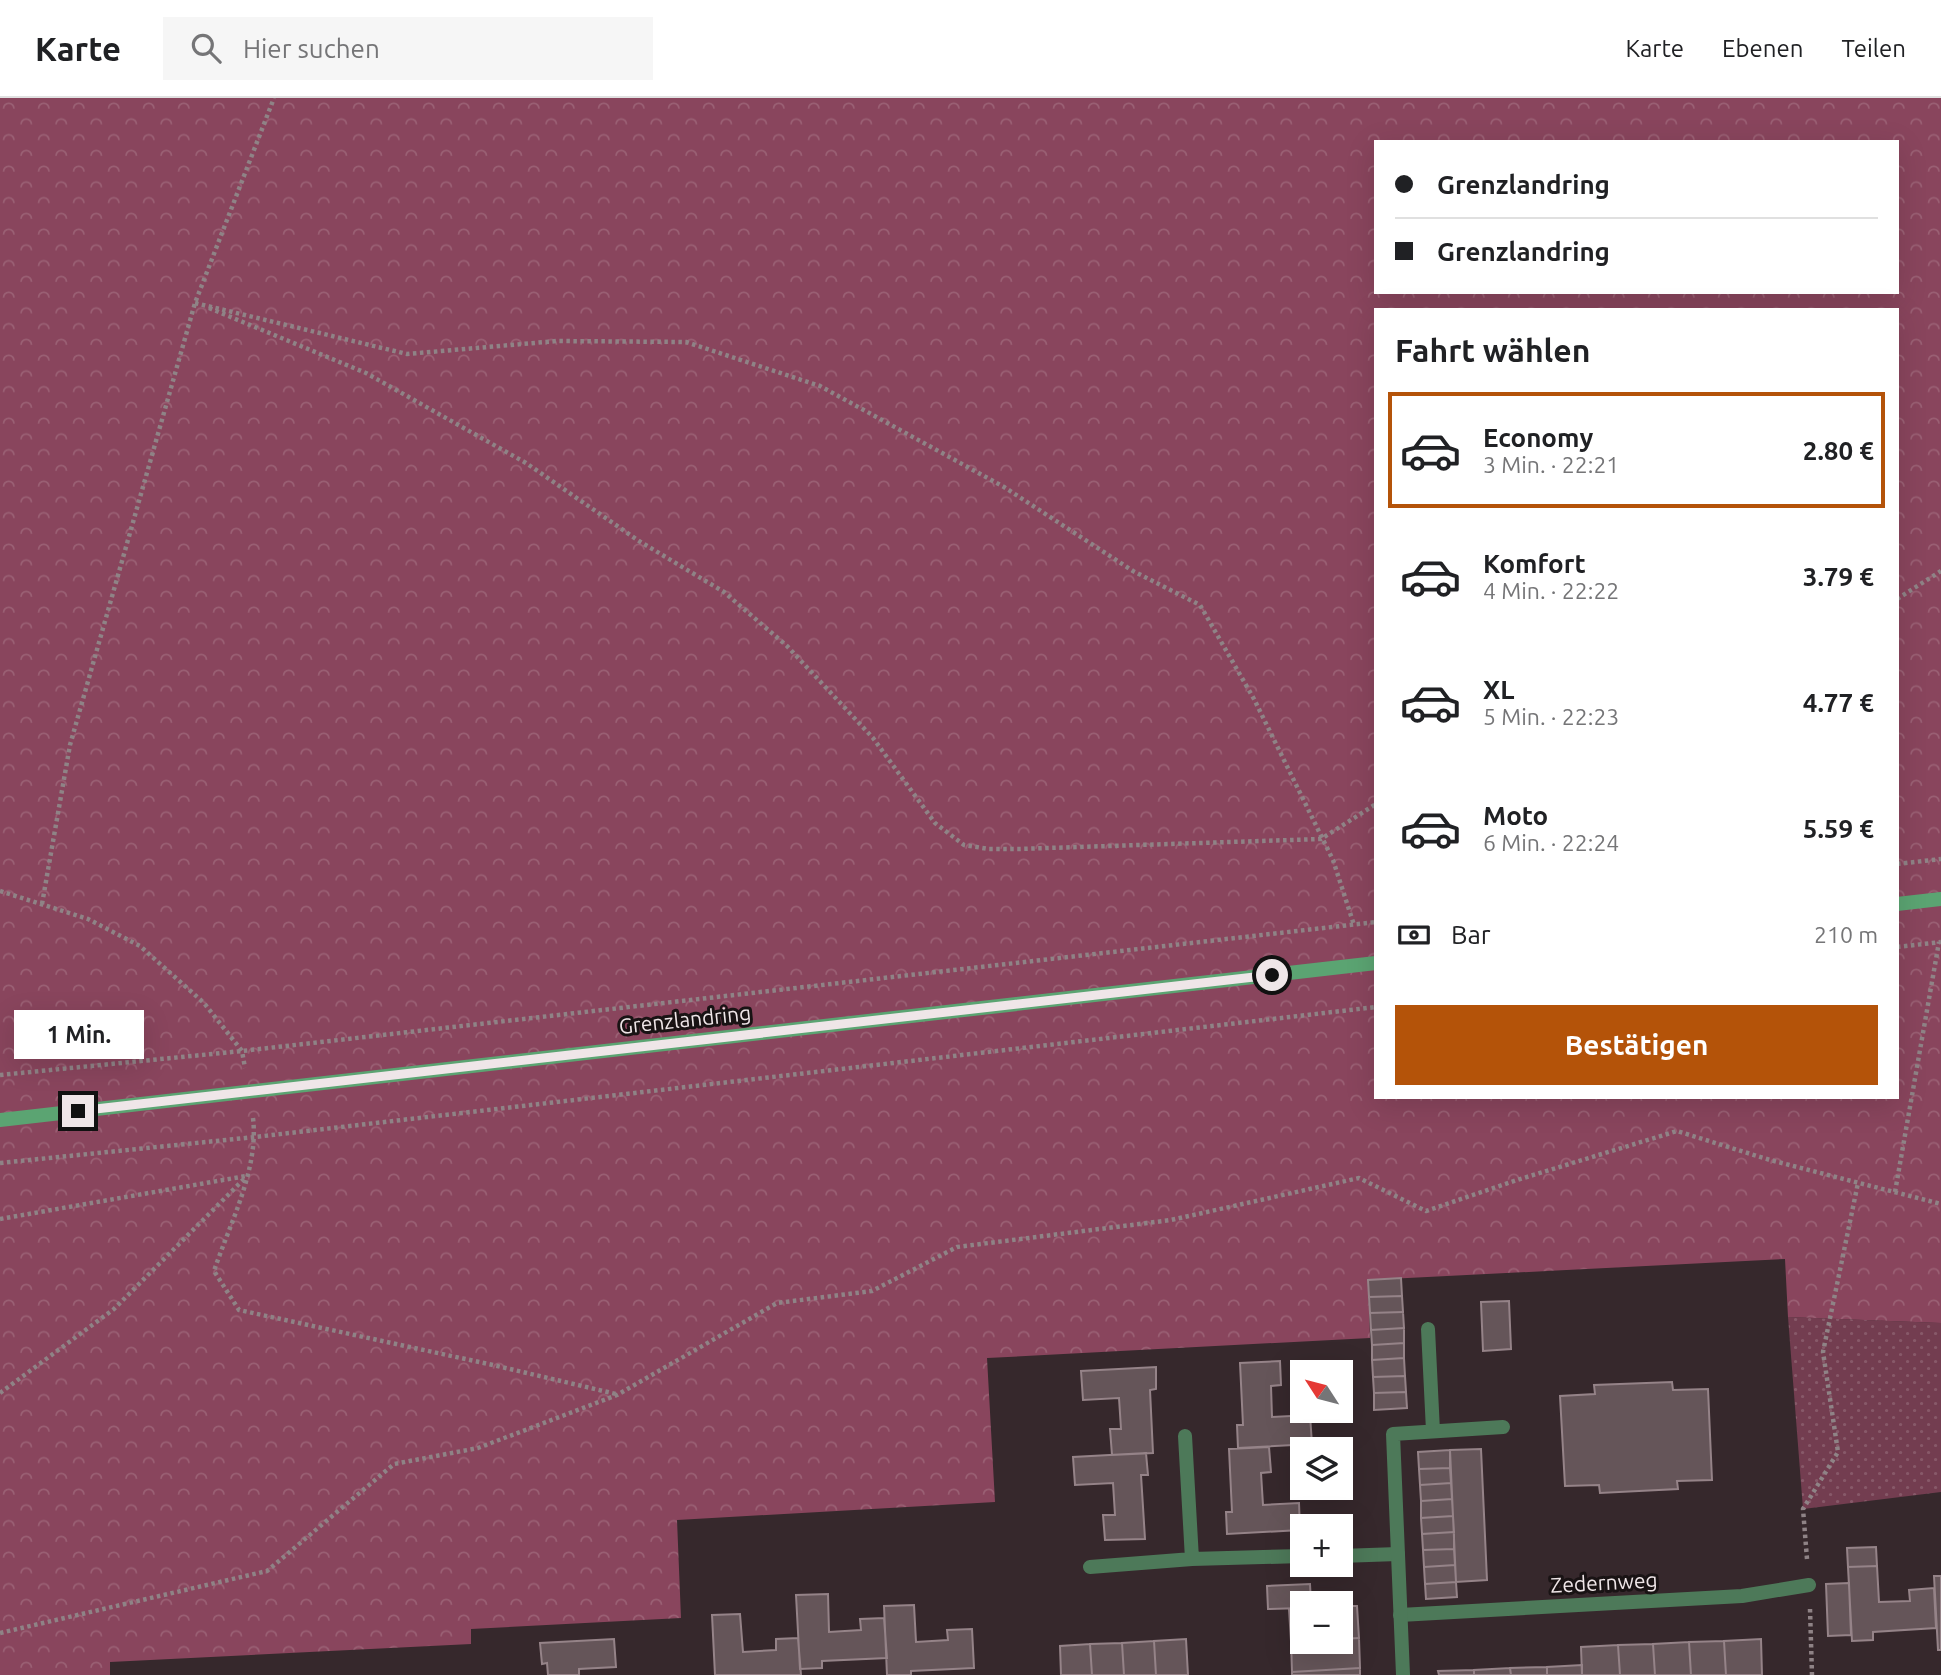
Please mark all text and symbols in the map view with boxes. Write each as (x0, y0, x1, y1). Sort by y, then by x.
search box (163, 17, 653, 80)
icon: search (187, 29, 225, 67)
text: Karte (35, 30, 121, 67)
text: Hier suchen (243, 34, 380, 63)
text: Karte (1625, 35, 1684, 62)
text: Ebenen (1722, 35, 1803, 62)
text: Teilen (1841, 35, 1906, 62)
text: Grenzlandring (1437, 170, 1610, 199)
text: Grenzlandring (1437, 237, 1610, 266)
text: Fahrt wählen (1395, 332, 1590, 368)
icon: car (1399, 419, 1462, 482)
text: Economy (1483, 423, 1593, 452)
text: 2.80 € (1803, 436, 1874, 465)
text: 3 Min. · 22:21 (1483, 452, 1619, 477)
icon: car (1399, 545, 1462, 608)
text: Komfort (1483, 549, 1586, 578)
text: 3.79 € (1803, 562, 1874, 591)
text: 4 Min. · 22:22 (1483, 578, 1619, 603)
icon: car (1399, 671, 1462, 734)
text: XL (1483, 675, 1514, 704)
text: 4.77 € (1803, 688, 1874, 717)
text: 5 Min. · 22:23 (1483, 704, 1619, 729)
icon: car (1399, 797, 1462, 860)
text: Moto (1483, 801, 1548, 830)
text: 5.59 € (1803, 814, 1874, 843)
text: 6 Min. · 22:24 (1483, 830, 1619, 855)
icon: cash (1395, 916, 1433, 954)
text: Bar (1451, 920, 1491, 949)
text: 210 m (1814, 922, 1878, 947)
route start (1256, 959, 1288, 991)
street label: Grenzlandring (618, 1000, 752, 1038)
button: Bestätigen (1395, 1005, 1878, 1085)
callout: 1 Min. (13, 1010, 143, 1058)
text: 1 Min. (47, 1022, 111, 1047)
route end (62, 1095, 94, 1127)
north arrow (1290, 1360, 1353, 1423)
map controls (1290, 1360, 1353, 1654)
button: layers (1290, 1437, 1353, 1500)
button: + (1290, 1514, 1353, 1577)
street label: Zedernweg (1550, 1567, 1658, 1597)
button: − (1290, 1591, 1353, 1654)

